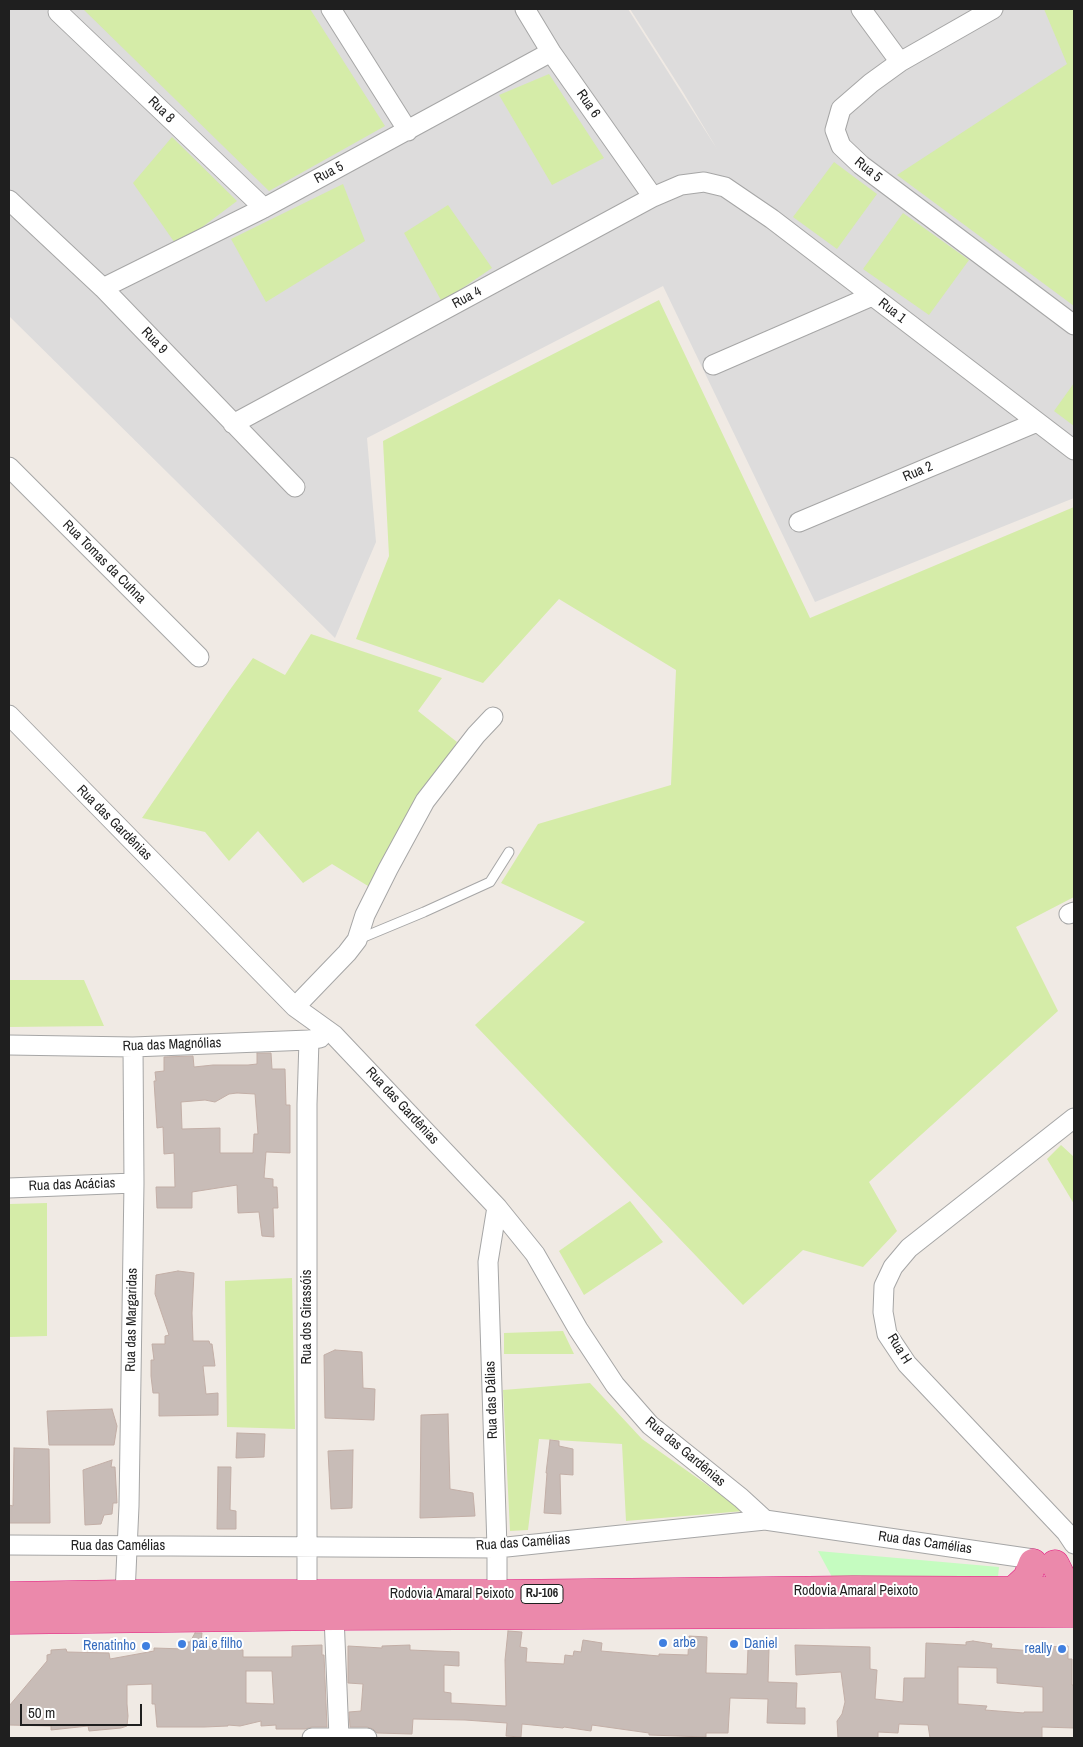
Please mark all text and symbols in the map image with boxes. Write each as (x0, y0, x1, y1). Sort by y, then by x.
street label: Rua 6 (572, 87, 604, 121)
street label: Rua 8 (144, 93, 178, 127)
street label: Rua 5 (851, 154, 885, 186)
street label: Rua 5 (312, 158, 346, 188)
street label: Rua 4 (450, 283, 484, 313)
street label: Rua 1 (875, 295, 909, 327)
street label: Rua 9 (137, 324, 171, 358)
street label: Rua 2 (901, 458, 935, 486)
street label: Rua Tomas da Cuhna (59, 517, 149, 607)
street label: Rua das Gardênias (73, 782, 155, 864)
street label: Rua das Magnólias (122, 1035, 222, 1055)
street label: Rua das Gardênias (362, 1064, 442, 1148)
street label: Rua das Acácias (28, 1175, 116, 1195)
street label: Rua das Margaridas (123, 1268, 141, 1372)
street label: Rua dos Girassóis (299, 1269, 315, 1365)
street label: Rua H (883, 1331, 915, 1367)
street label: Rua das Dálias (482, 1360, 502, 1440)
street label: Rua das Gardênias (641, 1414, 729, 1490)
street label: Rua das Camélias (877, 1528, 973, 1558)
street label: Rua das Camélias (475, 1531, 571, 1555)
street label: Rua das Camélias (71, 1538, 165, 1554)
street label: Rodovia Amaral Peixoto (794, 1583, 918, 1599)
road number: RJ-106 (521, 1585, 563, 1604)
street label: Rodovia Amaral Peixoto (390, 1586, 514, 1602)
place label: arbe (673, 1635, 696, 1651)
place label: pai e filho (192, 1636, 242, 1652)
place label: Daniel (744, 1636, 777, 1652)
marker: arbe (657, 1637, 669, 1649)
place label: Renatinho (83, 1638, 136, 1654)
marker: pai e filho (176, 1638, 188, 1650)
marker: Daniel (728, 1638, 740, 1650)
marker: Renatinho (140, 1640, 152, 1652)
place label: really (1025, 1641, 1052, 1657)
marker: really (1056, 1643, 1068, 1655)
scale bar (22, 1694, 145, 1726)
text: 50 m (28, 1702, 55, 1723)

